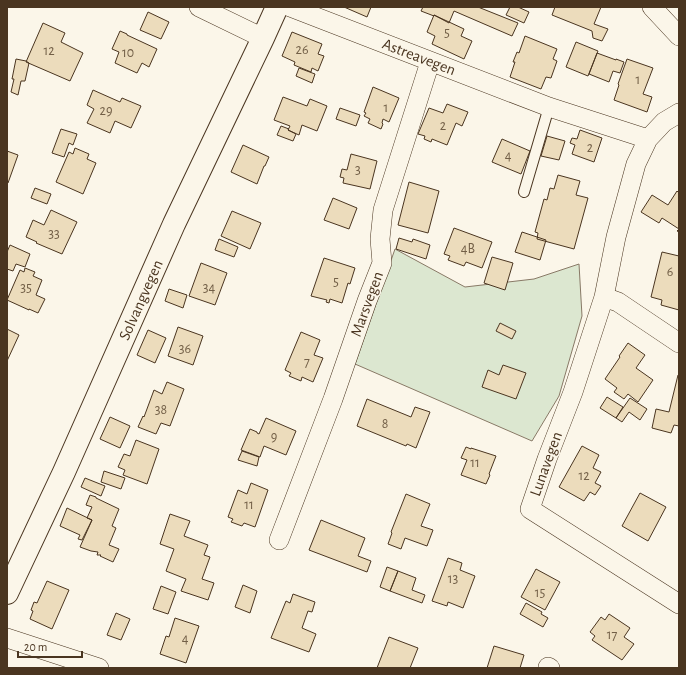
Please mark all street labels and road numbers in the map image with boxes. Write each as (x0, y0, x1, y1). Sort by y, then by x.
street label: Astreavegen (380, 36, 458, 78)
street label: Solvangvegen (116, 257, 166, 343)
street label: Marsvegen (348, 269, 386, 339)
street label: Lunavegen (527, 430, 565, 498)

